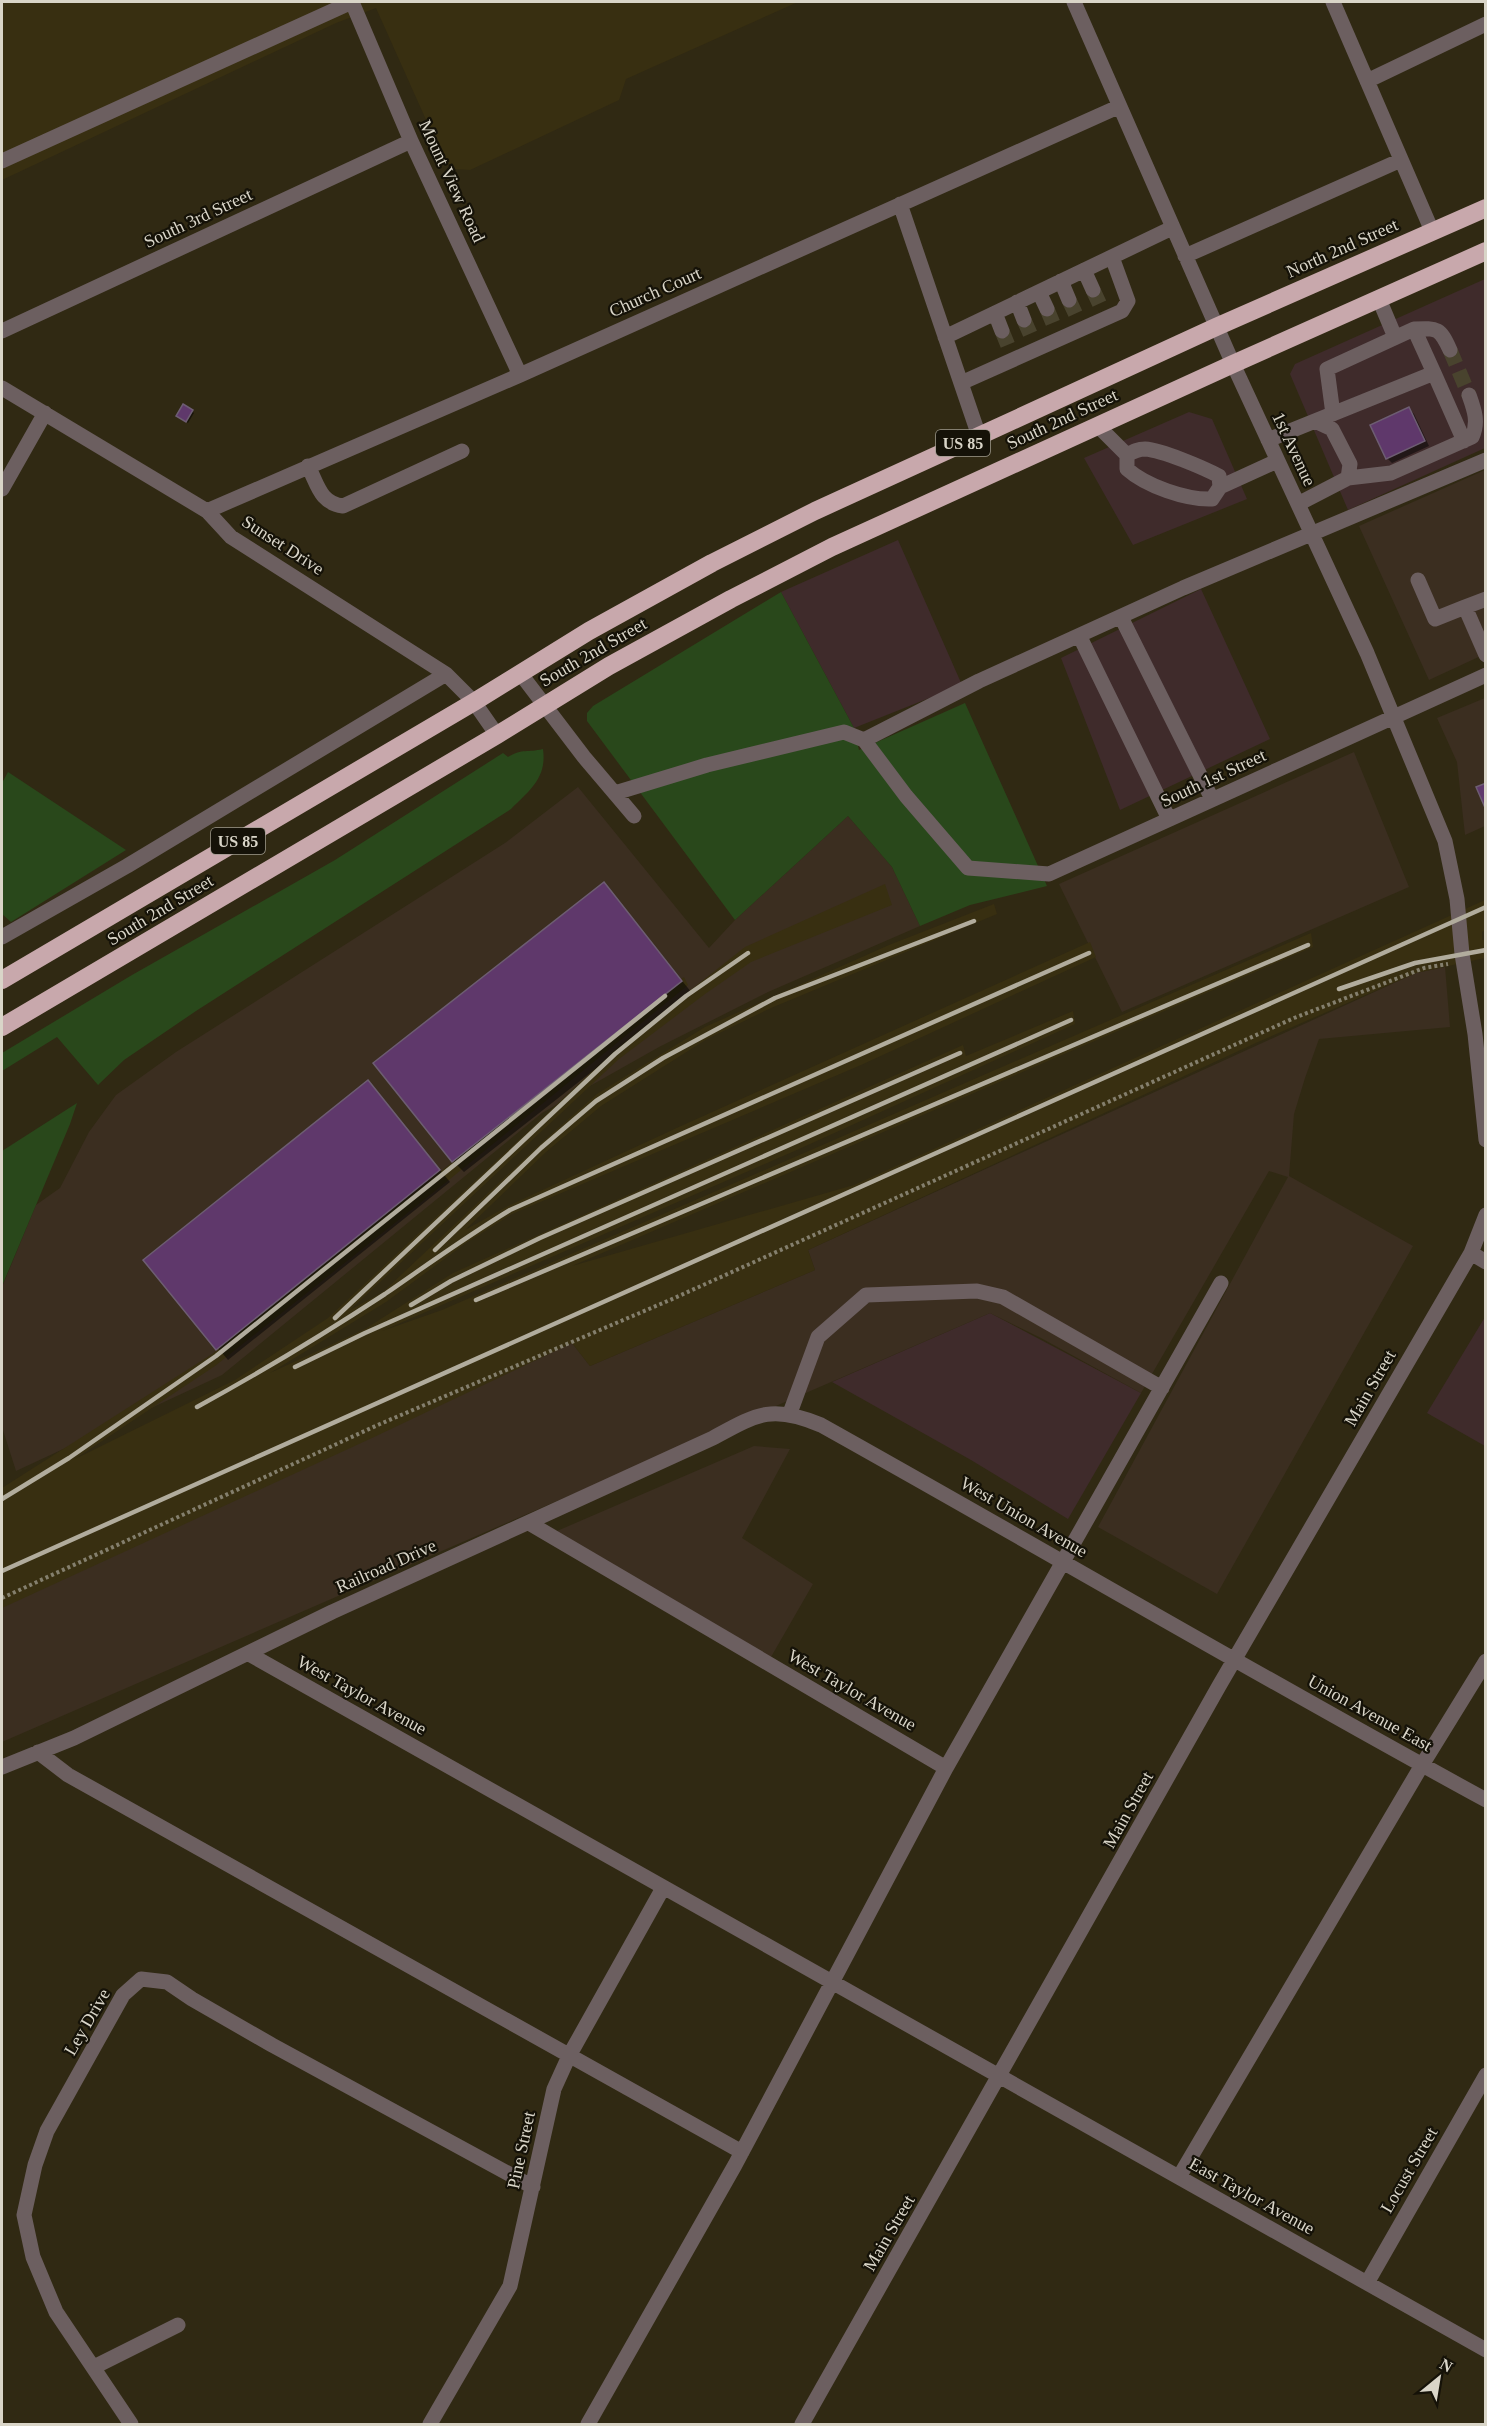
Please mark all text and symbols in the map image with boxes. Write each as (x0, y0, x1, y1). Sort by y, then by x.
street label: Mount View Road (415, 117, 489, 245)
street label: South 3rd Street (141, 184, 255, 252)
street label: North 2nd Street (1283, 214, 1401, 282)
street label: Church Court (606, 263, 704, 321)
street label: South 2nd Street (1003, 385, 1121, 453)
street label: 1st Avenue (1268, 409, 1320, 489)
road number: US 85 (936, 430, 990, 456)
street label: Sunset Drive (238, 511, 328, 579)
street label: South 2nd Street (536, 613, 650, 691)
street label: South 1st Street (1157, 745, 1269, 811)
road number: US 85 (211, 828, 265, 854)
street label: South 2nd Street (103, 871, 217, 949)
street label: Main Street (1340, 1346, 1400, 1430)
street label: West Union Avenue (957, 1473, 1091, 1561)
street label: Railroad Drive (333, 1535, 439, 1597)
street label: West Taylor Avenue (784, 1645, 920, 1735)
street label: West Taylor Avenue (294, 1651, 430, 1739)
street label: Union Avenue East (1305, 1671, 1435, 1755)
street label: Main Street (1099, 1768, 1157, 1852)
street label: Ley Drive (60, 1985, 114, 2059)
street label: Pine Street (503, 2110, 539, 2190)
street label: Locust Street (1376, 2124, 1442, 2216)
street label: East Taylor Avenue (1186, 2153, 1318, 2239)
street label: Main Street (859, 2191, 919, 2275)
north arrow (1409, 2348, 1469, 2408)
text: N (1437, 2355, 1456, 2376)

